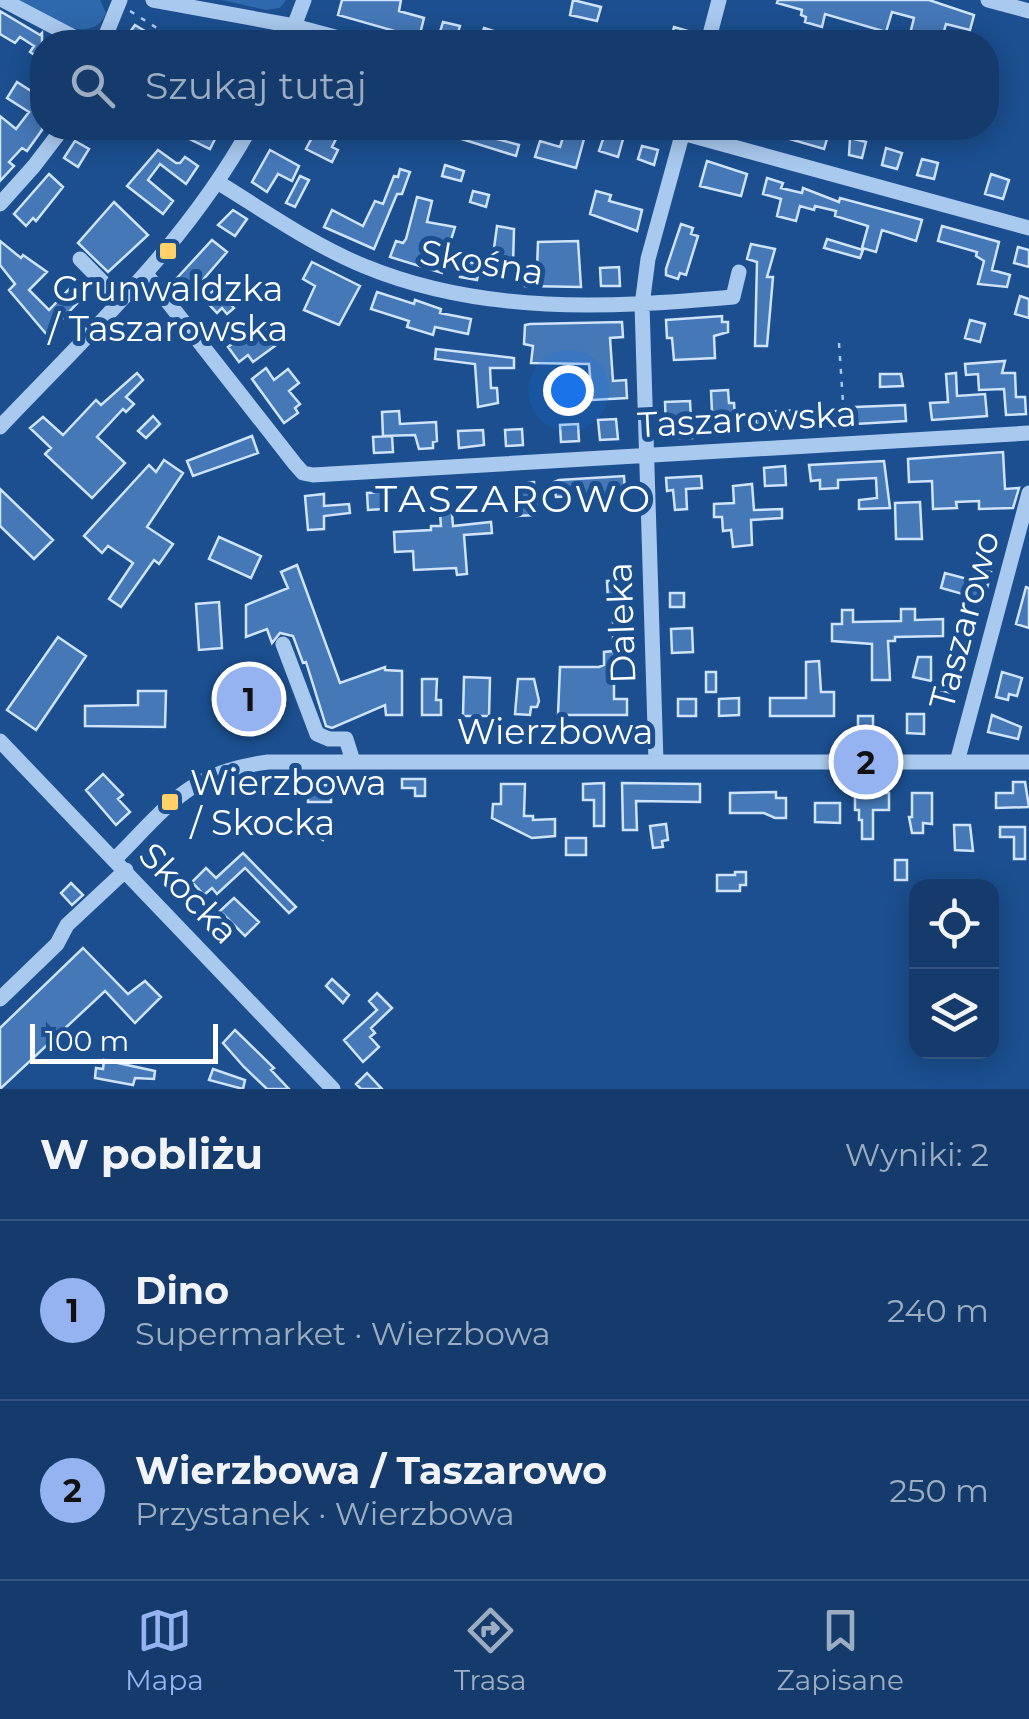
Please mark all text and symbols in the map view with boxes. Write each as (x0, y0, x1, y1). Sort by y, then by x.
search box (30, 30, 999, 140)
icon: search (65, 58, 120, 113)
text: Szukaj tutaj (145, 62, 367, 109)
street label: Skośna (417, 230, 547, 294)
marker: Grunwaldzka / Taszarowska (157, 240, 179, 262)
place label: Grunwaldzka / Taszarowska (47, 267, 288, 350)
your location (543, 365, 594, 416)
street label: Taszarowska (636, 392, 858, 446)
district label: TASZAROWO (375, 475, 653, 522)
street label: Taszarowo (920, 526, 1008, 714)
street label: Daleka (597, 562, 645, 684)
pin: 1 (216, 662, 282, 736)
street label: Wierzbowa (457, 710, 653, 753)
pin: 2 (834, 724, 898, 800)
place label: Wierzbowa / Skocka (189, 761, 387, 844)
marker: Wierzbowa / Skocka (159, 791, 181, 813)
street label: Skocka (130, 833, 248, 953)
map controls (909, 879, 999, 1059)
button: locate (909, 879, 999, 969)
button: layers (909, 969, 999, 1059)
scale bar (30, 1019, 218, 1064)
text: 100 m (45, 1024, 129, 1058)
text: W pobliżu (40, 1128, 263, 1180)
text: Wyniki: 2 (845, 1135, 989, 1174)
text: Dino (135, 1267, 229, 1314)
text: 1 (66, 1291, 79, 1330)
text: 240 m (887, 1291, 989, 1330)
text: Supermarket · Wierzbowa (135, 1314, 551, 1353)
text: Wierzbowa / Taszarowo (135, 1447, 607, 1494)
text: 2 (63, 1471, 82, 1510)
text: 250 m (889, 1471, 989, 1510)
text: Przystanek · Wierzbowa (135, 1494, 515, 1533)
tab: Mapa (125, 1603, 204, 1697)
tab: Trasa (454, 1603, 526, 1697)
tab: Zapisane (777, 1603, 904, 1697)

